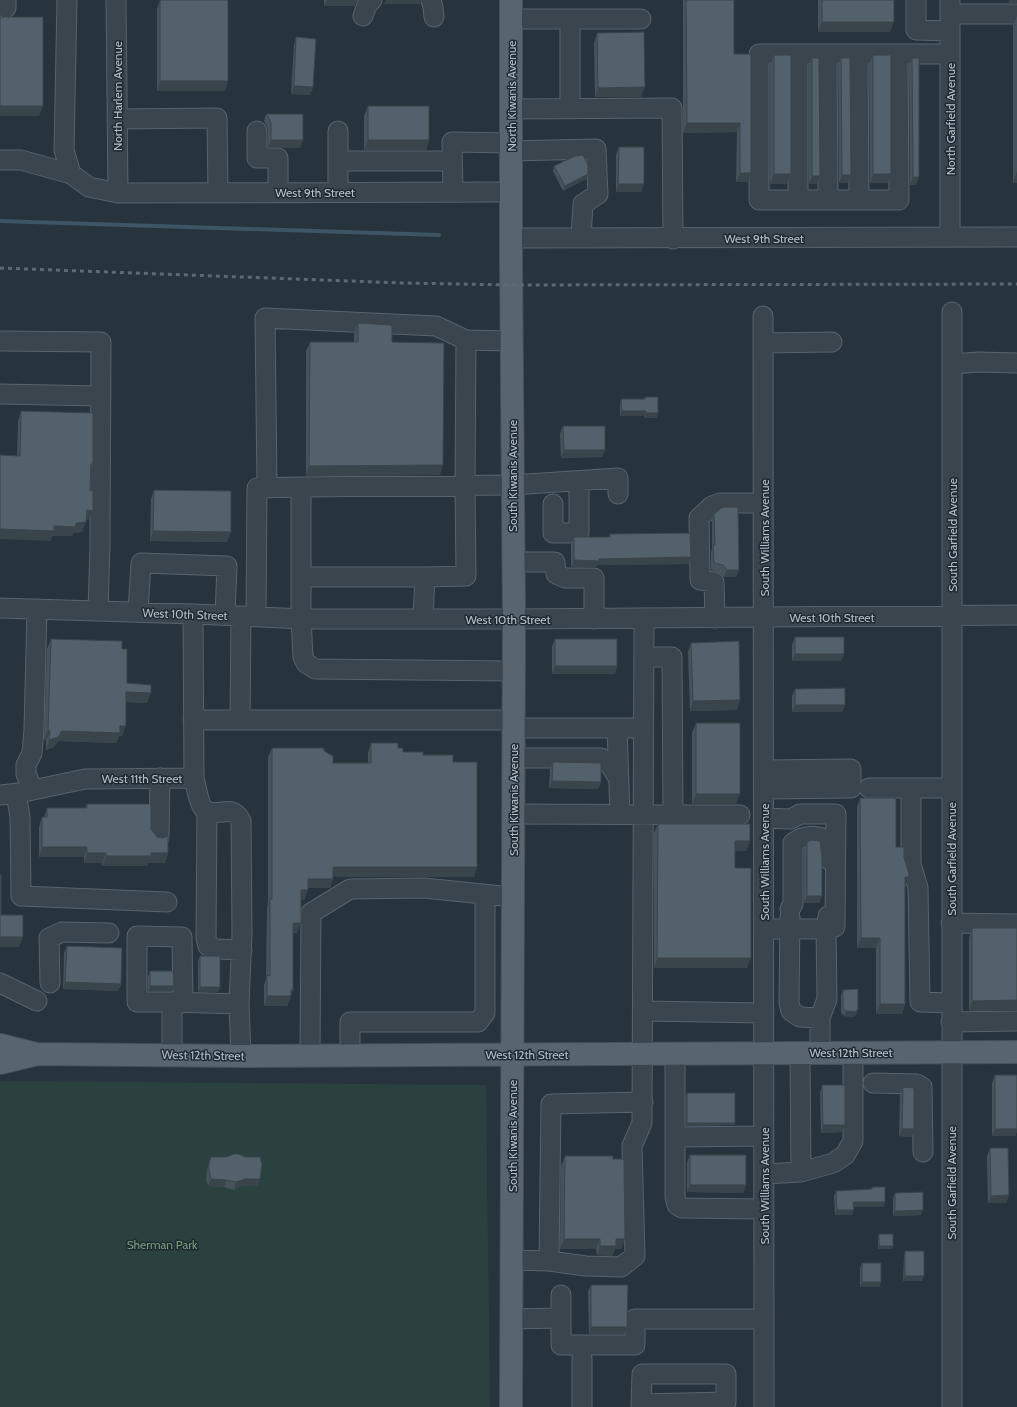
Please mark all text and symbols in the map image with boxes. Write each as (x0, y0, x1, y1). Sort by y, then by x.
street label: North Harlem Avenue (110, 41, 125, 151)
street label: North Kiwanis Avenue (504, 41, 519, 151)
street label: North Garfield Avenue (943, 63, 958, 175)
street label: West 9th Street (275, 185, 355, 200)
street label: West 9th Street (724, 231, 804, 246)
street label: South Kiwanis Avenue (505, 420, 520, 532)
street label: South Garfield Avenue (945, 478, 960, 592)
street label: South Williams Avenue (757, 479, 772, 597)
street label: West 10th Street (142, 605, 228, 623)
street label: West 10th Street (789, 610, 875, 625)
street label: West 10th Street (465, 612, 551, 627)
street label: South Kiwanis Avenue (506, 744, 521, 856)
street label: West 11th Street (102, 771, 182, 786)
street label: South Garfield Avenue (944, 802, 959, 916)
street label: South Williams Avenue (757, 803, 772, 921)
street label: West 12th Street (809, 1045, 893, 1060)
street label: West 12th Street (161, 1047, 245, 1063)
street label: West 12th Street (485, 1047, 569, 1062)
street label: South Kiwanis Avenue (505, 1080, 520, 1192)
street label: South Garfield Avenue (944, 1126, 959, 1240)
street label: South Williams Avenue (757, 1127, 772, 1245)
park label: Sherman Park (127, 1237, 198, 1252)

